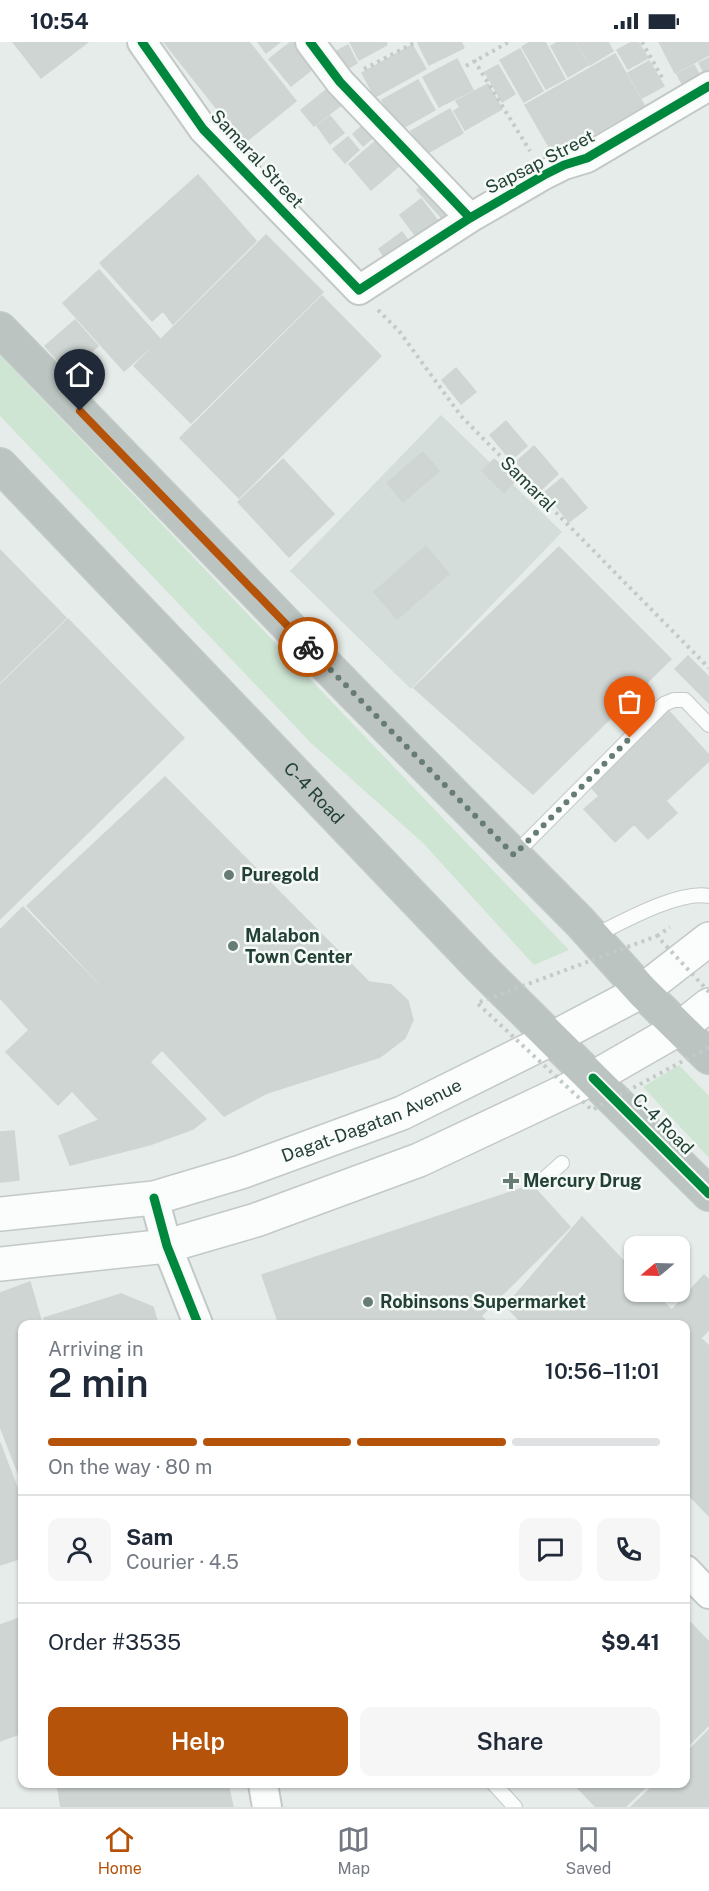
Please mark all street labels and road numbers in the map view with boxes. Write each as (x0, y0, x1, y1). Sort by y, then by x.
street label: Samaral Street (207, 105, 308, 212)
street label: Sapsap Street (482, 125, 598, 198)
street label: Samaral (496, 452, 560, 516)
street label: C-4 Road (280, 757, 349, 828)
street label: Dagat-Dagatan Avenue (278, 1074, 465, 1166)
street label: C-4 Road (629, 1089, 698, 1158)

